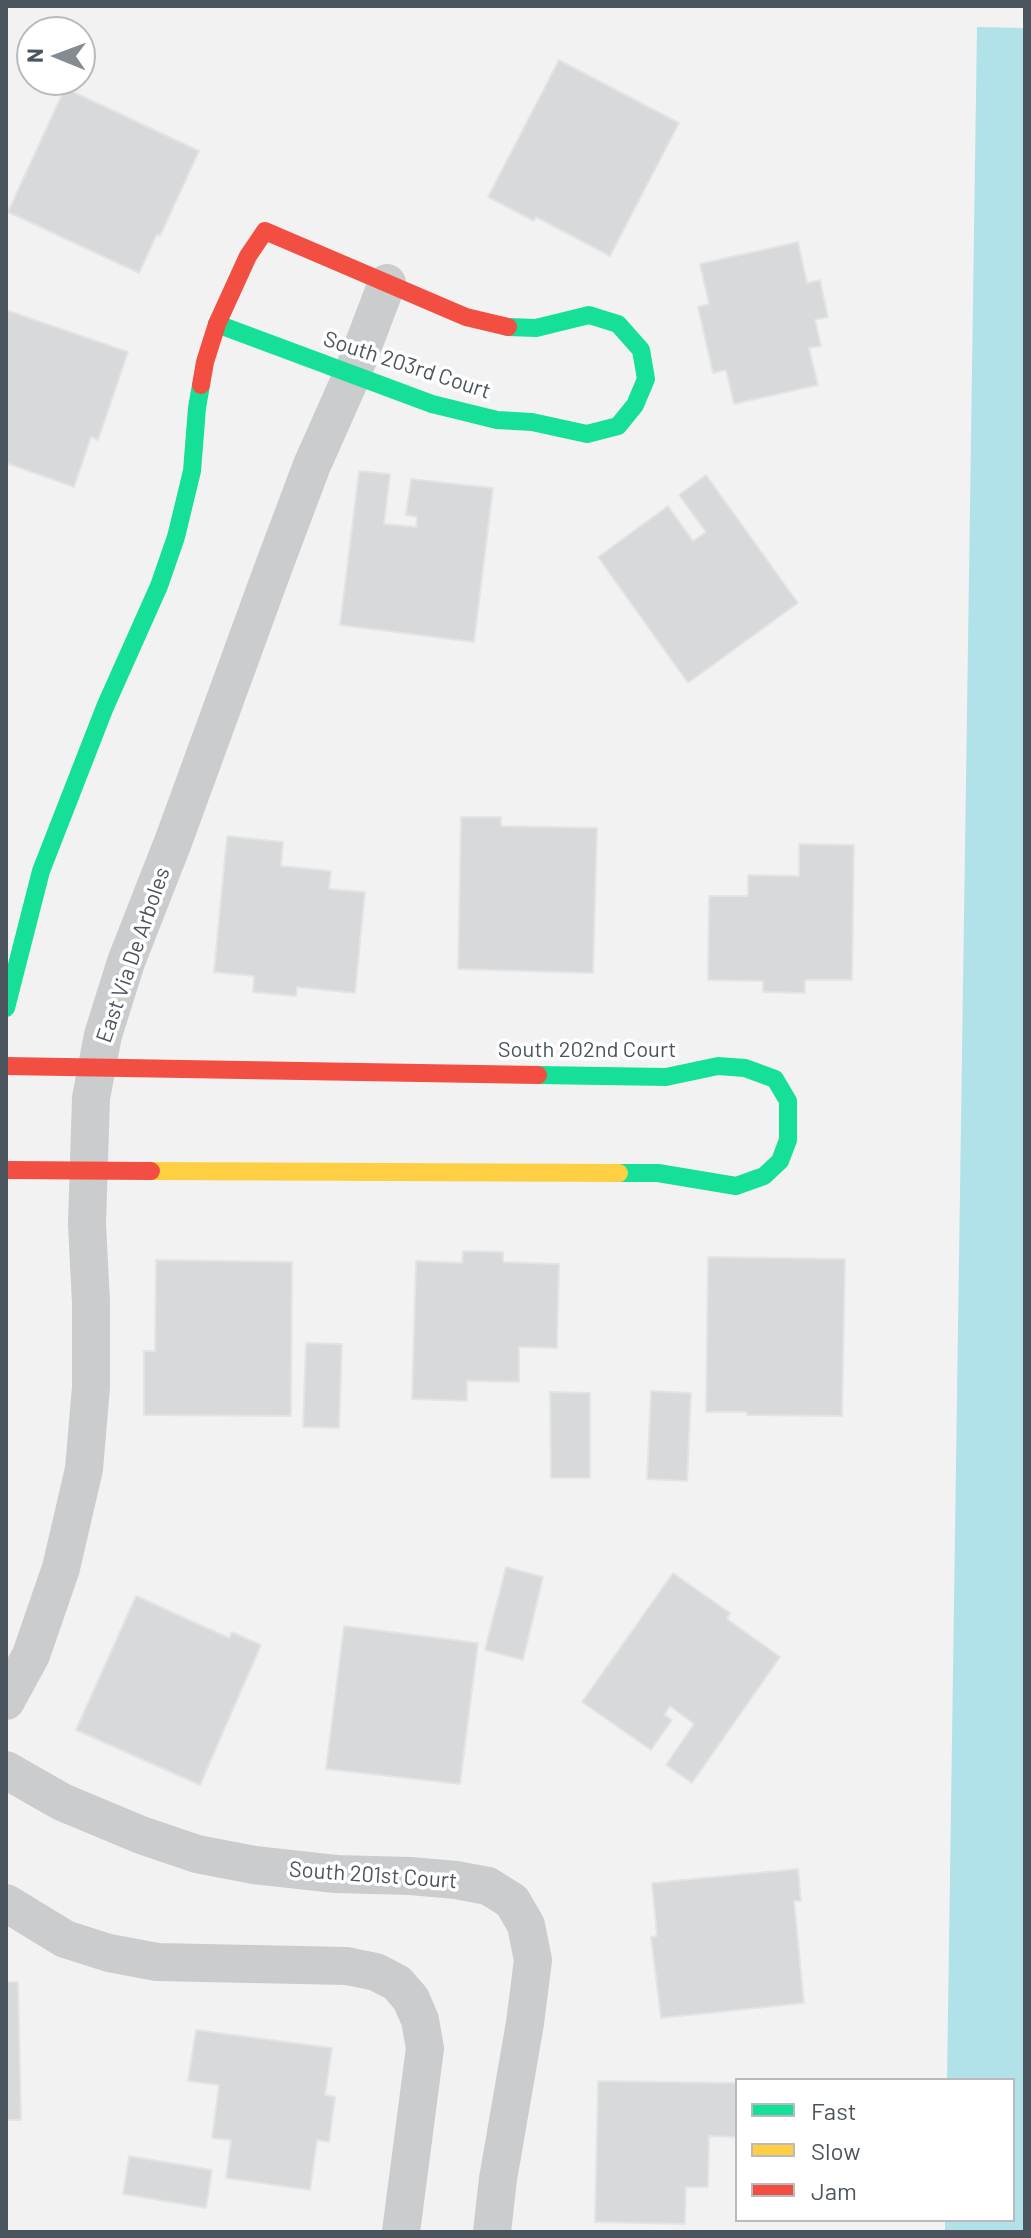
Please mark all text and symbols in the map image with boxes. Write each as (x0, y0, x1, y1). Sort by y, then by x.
north arrow (16, 16, 96, 96)
text: N (21, 48, 47, 63)
street label: South 203rd Court (320, 326, 494, 404)
street label: East Via De Arboles (91, 864, 175, 1046)
street label: South 202nd Court (498, 1037, 676, 1063)
street label: South 201st Court (288, 1856, 458, 1894)
legend (735, 2078, 1015, 2222)
text: Fast (811, 2096, 856, 2125)
text: Slow (811, 2136, 860, 2165)
text: Jam (811, 2176, 857, 2205)

